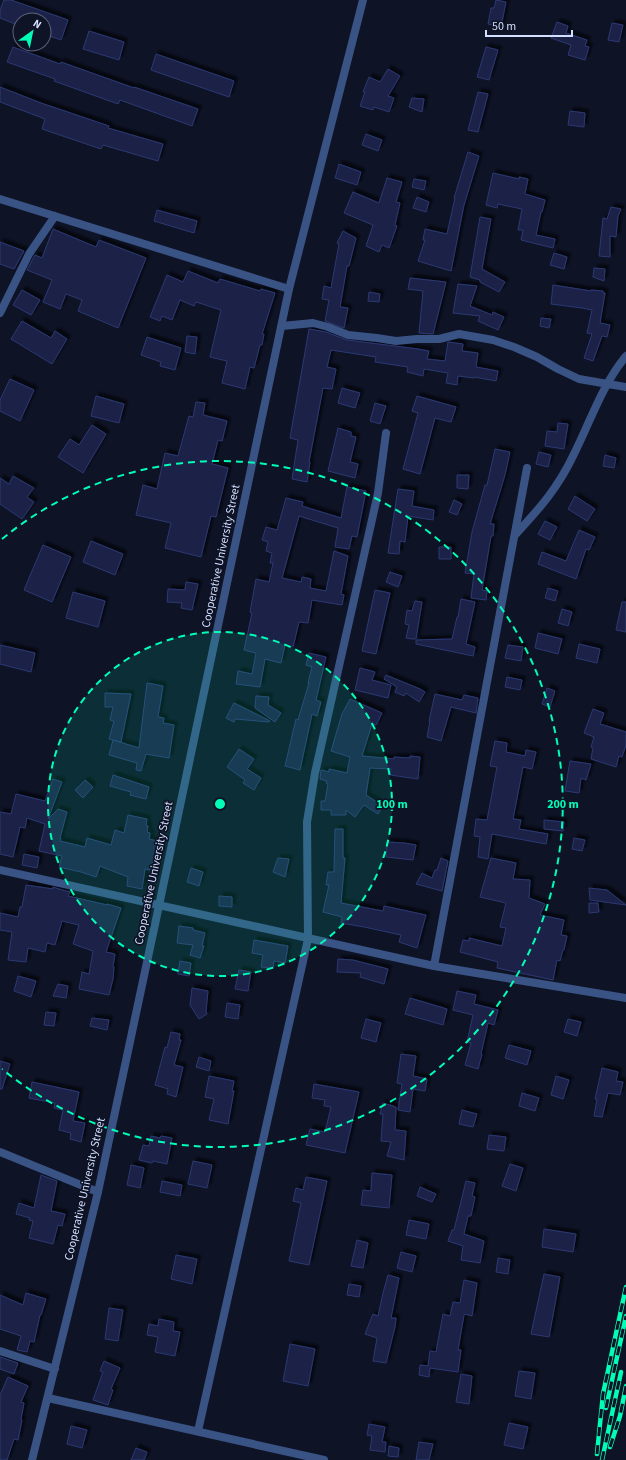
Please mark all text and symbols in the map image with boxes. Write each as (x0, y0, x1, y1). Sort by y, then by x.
north arrow (12, 12, 52, 52)
scale bar (486, 12, 572, 38)
text: N (30, 16, 44, 32)
text: 50 m (492, 18, 516, 35)
street label: Cooperative University Street (197, 483, 245, 629)
text: 100 m (376, 796, 408, 813)
text: 200 m (547, 796, 579, 813)
centre of rings (213, 797, 227, 811)
street label: Cooperative University Street (130, 800, 178, 946)
street label: Cooperative University Street (60, 1116, 110, 1262)

